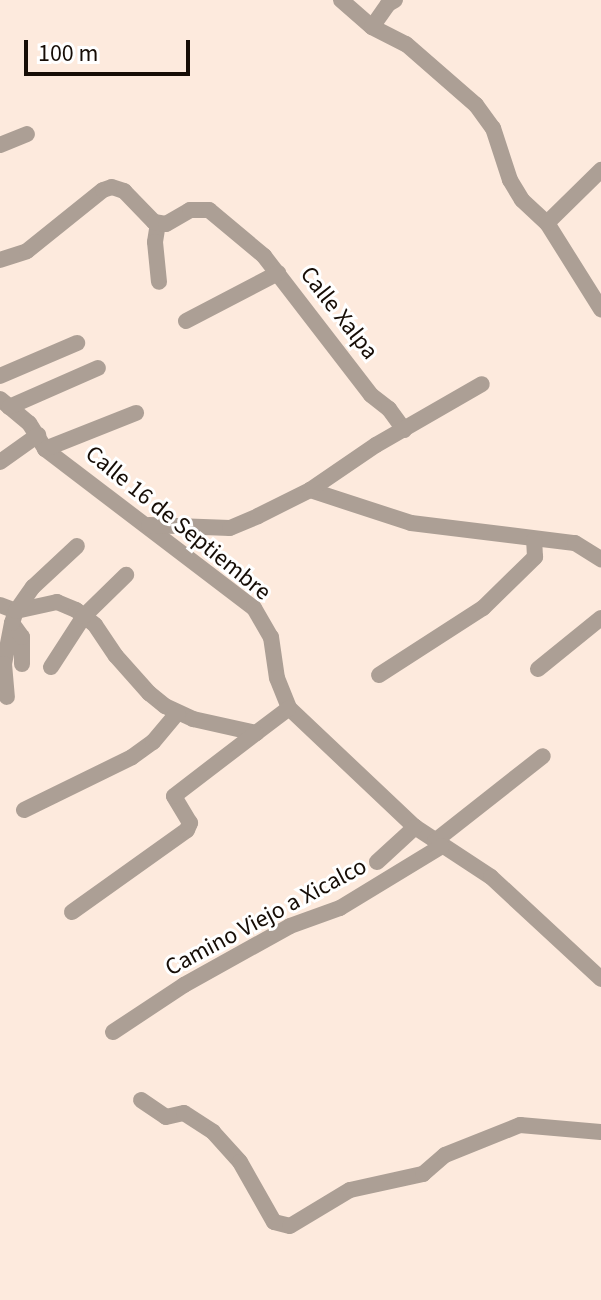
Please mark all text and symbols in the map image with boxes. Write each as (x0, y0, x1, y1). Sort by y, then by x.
scale bar (28, 24, 194, 74)
text: 100 m (38, 36, 98, 71)
street label: Calle Xalpa (294, 261, 384, 365)
street label: Calle 16 de Septiembre (80, 439, 276, 607)
street label: Camino Viejo a Xicalco (160, 852, 372, 982)

